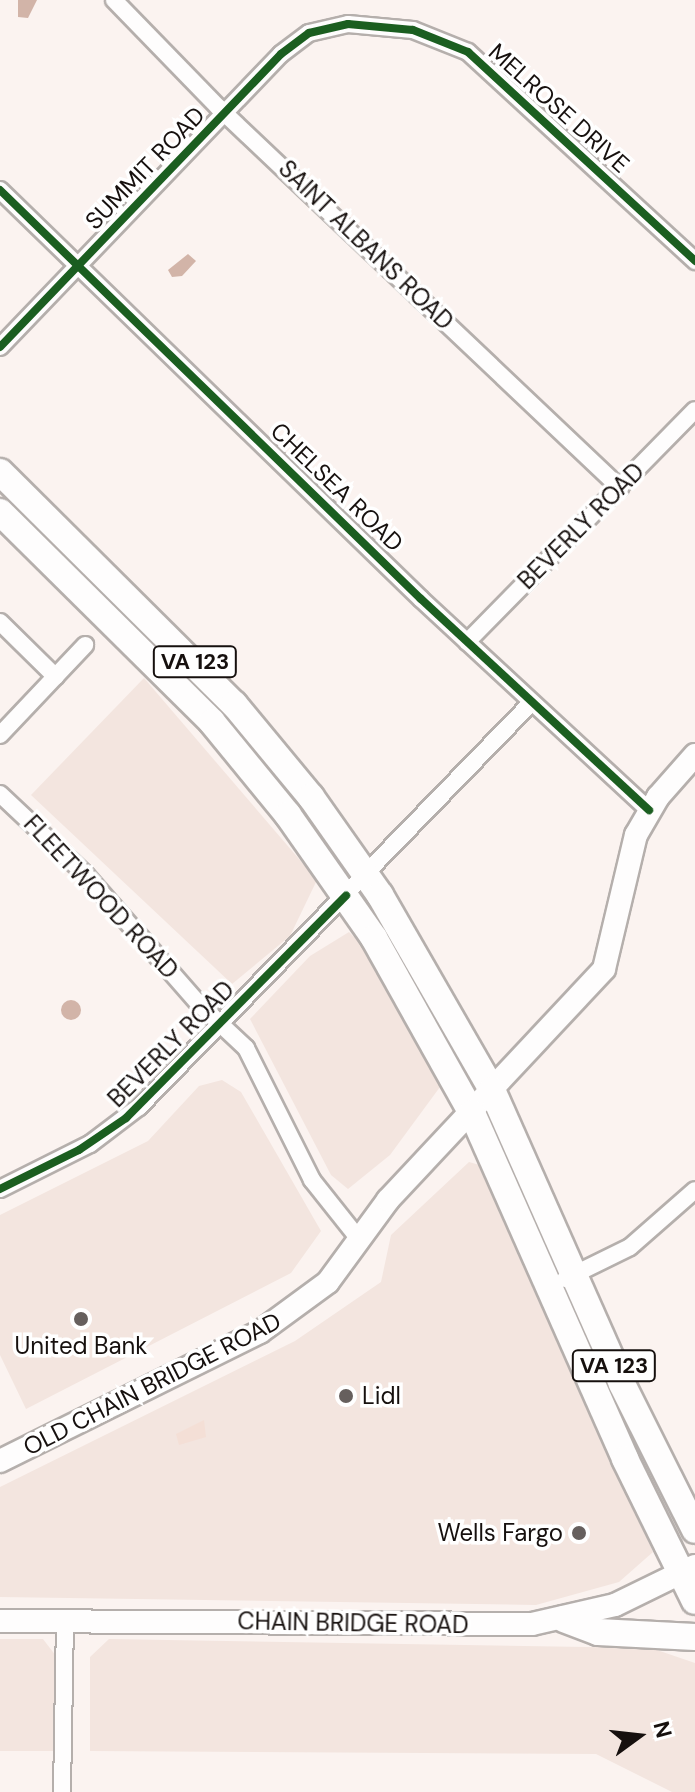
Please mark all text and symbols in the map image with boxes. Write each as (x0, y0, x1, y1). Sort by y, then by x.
street label: MELROSE DRIVE (483, 37, 635, 179)
street label: SUMMIT ROAD (79, 101, 211, 235)
street label: SAINT ALBANS ROAD (273, 154, 459, 336)
street label: CHELSEA ROAD (265, 417, 409, 557)
street label: BEVERLY ROAD (512, 457, 650, 595)
road number: VA 123 (151, 644, 239, 680)
street label: FLEETWOOD ROAD (18, 809, 184, 985)
street label: BEVERLY ROAD (102, 975, 240, 1113)
street label: OLD CHAIN BRIDGE ROAD (18, 1306, 286, 1462)
marker: United Bank (72, 1310, 90, 1328)
place label: United Bank (15, 1332, 147, 1360)
road number: VA 123 (570, 1348, 658, 1384)
place label: Lidl (362, 1382, 401, 1410)
marker: Lidl (337, 1387, 355, 1405)
place label: Wells Fargo (437, 1519, 563, 1547)
marker: Wells Fargo (570, 1524, 588, 1542)
street label: CHAIN BRIDGE ROAD (237, 1607, 469, 1639)
north arrow (599, 1696, 679, 1776)
text: N (647, 1718, 679, 1741)

